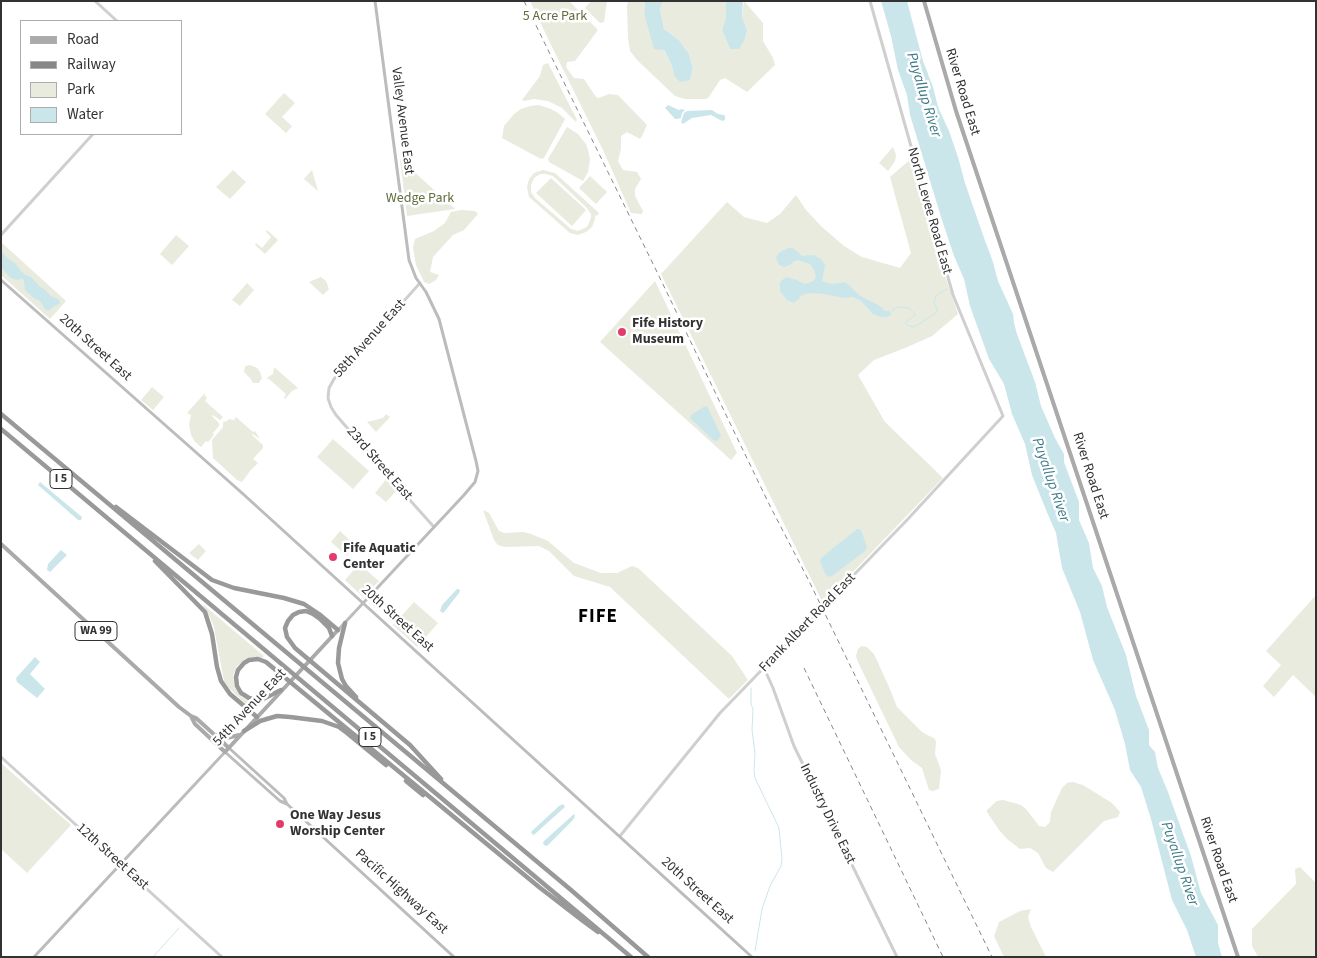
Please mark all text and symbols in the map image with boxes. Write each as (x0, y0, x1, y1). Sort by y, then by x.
park label: 5 Acre Park (523, 9, 587, 25)
legend (20, 20, 182, 135)
text: Road (67, 29, 99, 50)
street label: River Road East (941, 46, 983, 138)
water label: Puyallup River (902, 50, 944, 140)
text: Railway (67, 54, 116, 75)
street label: Valley Avenue East (387, 66, 417, 176)
text: Park (67, 79, 95, 100)
text: Water (67, 104, 103, 125)
street label: North Levee Road East (903, 146, 955, 276)
park label: Wedge Park (386, 191, 454, 207)
street label: 58th Avenue East (330, 296, 410, 382)
street label: 20th Street East (55, 311, 135, 385)
place label: Fife History Museum (632, 316, 703, 348)
marker: Fife History Museum (616, 326, 628, 338)
street label: 23rd Street East (343, 424, 415, 504)
street label: River Road East (1068, 431, 1112, 521)
water label: Puyallup River (1027, 435, 1073, 525)
road number: I 5 (50, 469, 72, 488)
place label: Fife Aquatic Center (343, 541, 416, 574)
marker: Fife Aquatic Center (327, 551, 339, 563)
street label: Frank Albert Road East (756, 570, 860, 676)
street label: 20th Street East (357, 582, 437, 656)
district label: FIFE (577, 607, 619, 629)
road number: WA 99 (75, 622, 117, 640)
street label: 54th Avenue East (210, 666, 290, 750)
road number: I 5 (359, 728, 381, 746)
street label: Industry Drive East (795, 761, 859, 867)
place label: One Way Jesus Worship Center (290, 808, 385, 840)
street label: River Road East (1195, 815, 1241, 905)
marker: One Way Jesus Worship Center (274, 818, 286, 830)
water label: Puyallup River (1156, 819, 1202, 909)
street label: 12th Street East (72, 820, 152, 894)
street label: Pacific Highway East (351, 846, 451, 938)
street label: 20th Street East (657, 854, 737, 928)

